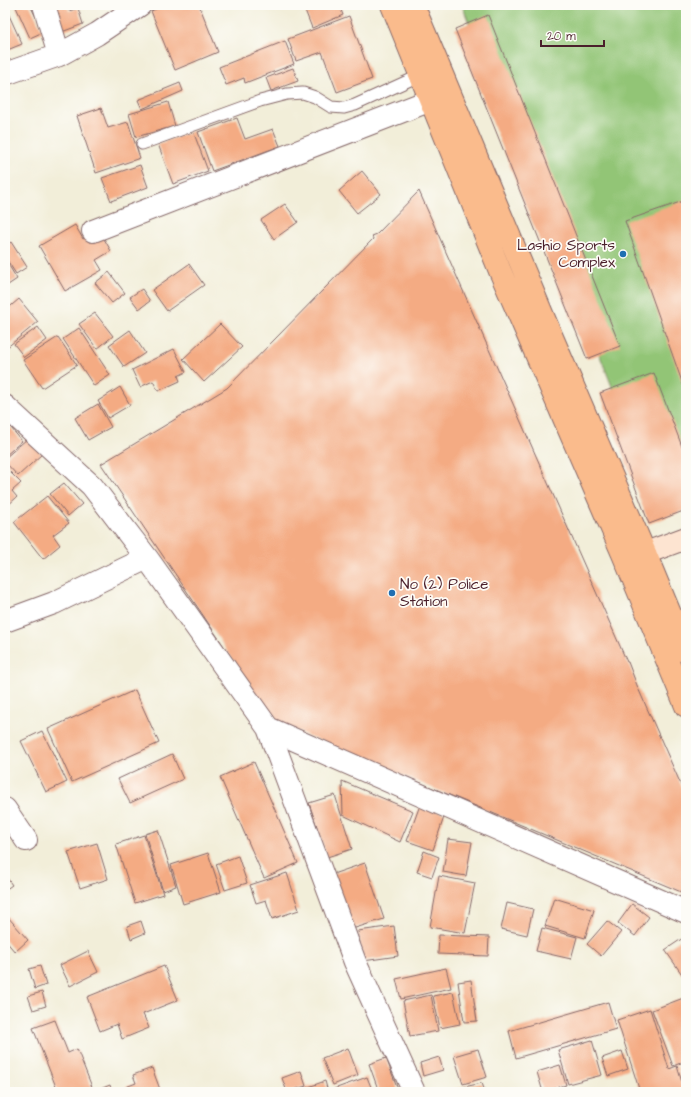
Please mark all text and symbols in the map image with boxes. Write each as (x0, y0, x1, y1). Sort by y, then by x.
scale bar (541, 22, 604, 48)
text: 20 m (547, 28, 576, 45)
place label: Lashio Sports Complex (517, 235, 616, 273)
marker: Lashio Sports Complex (618, 249, 628, 259)
place label: No (2) Police Station (400, 574, 488, 612)
marker: No (2) Police Station (387, 588, 397, 598)

